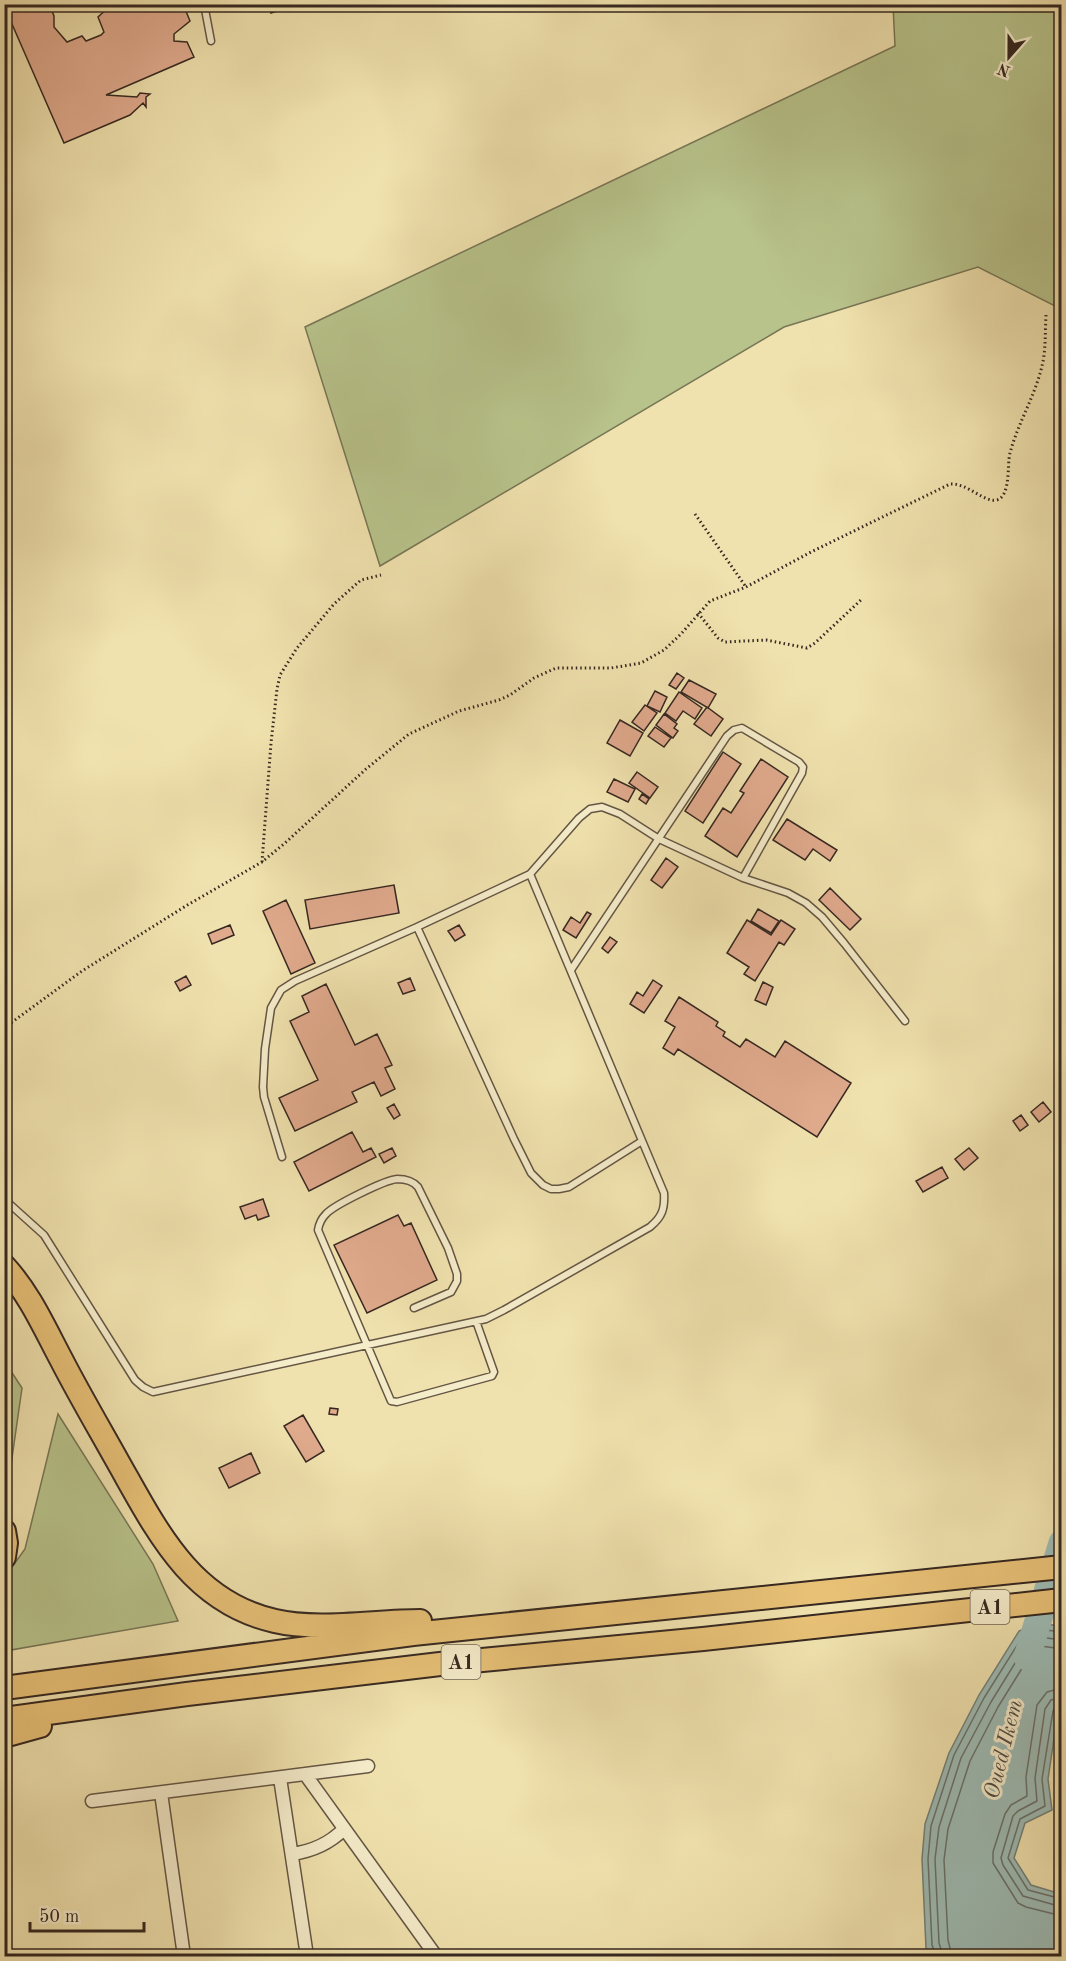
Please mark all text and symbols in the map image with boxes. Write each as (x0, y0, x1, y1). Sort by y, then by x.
north arrow (979, 27, 1039, 87)
text: N (995, 59, 1013, 79)
road number: A1 (970, 1590, 1010, 1624)
road number: A1 (442, 1645, 480, 1679)
water label: Oued Ikem (981, 1697, 1027, 1801)
scale bar (30, 1895, 144, 1933)
text: 50 m (39, 1908, 79, 1926)

